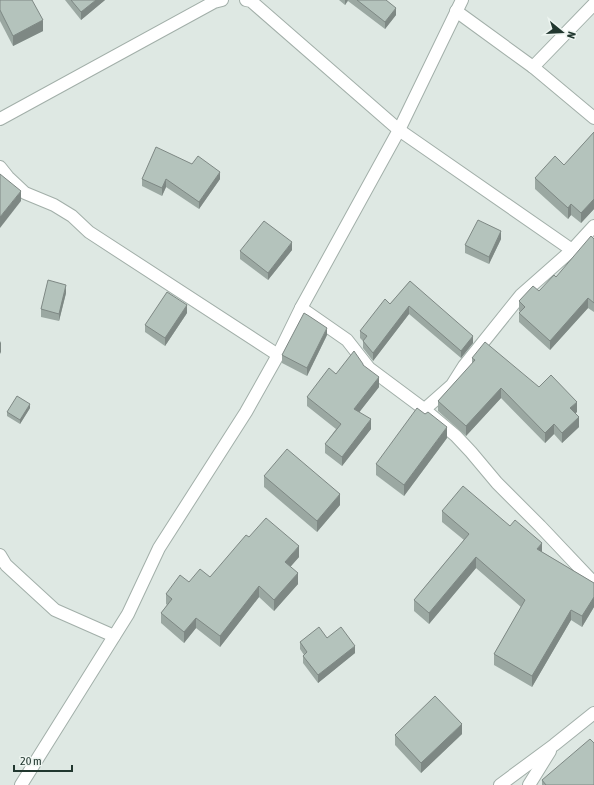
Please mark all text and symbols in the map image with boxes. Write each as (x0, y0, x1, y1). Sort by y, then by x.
north arrow (542, 12, 582, 52)
text: N (565, 30, 578, 40)
scale bar (14, 747, 72, 773)
text: 20 m (20, 754, 42, 768)

